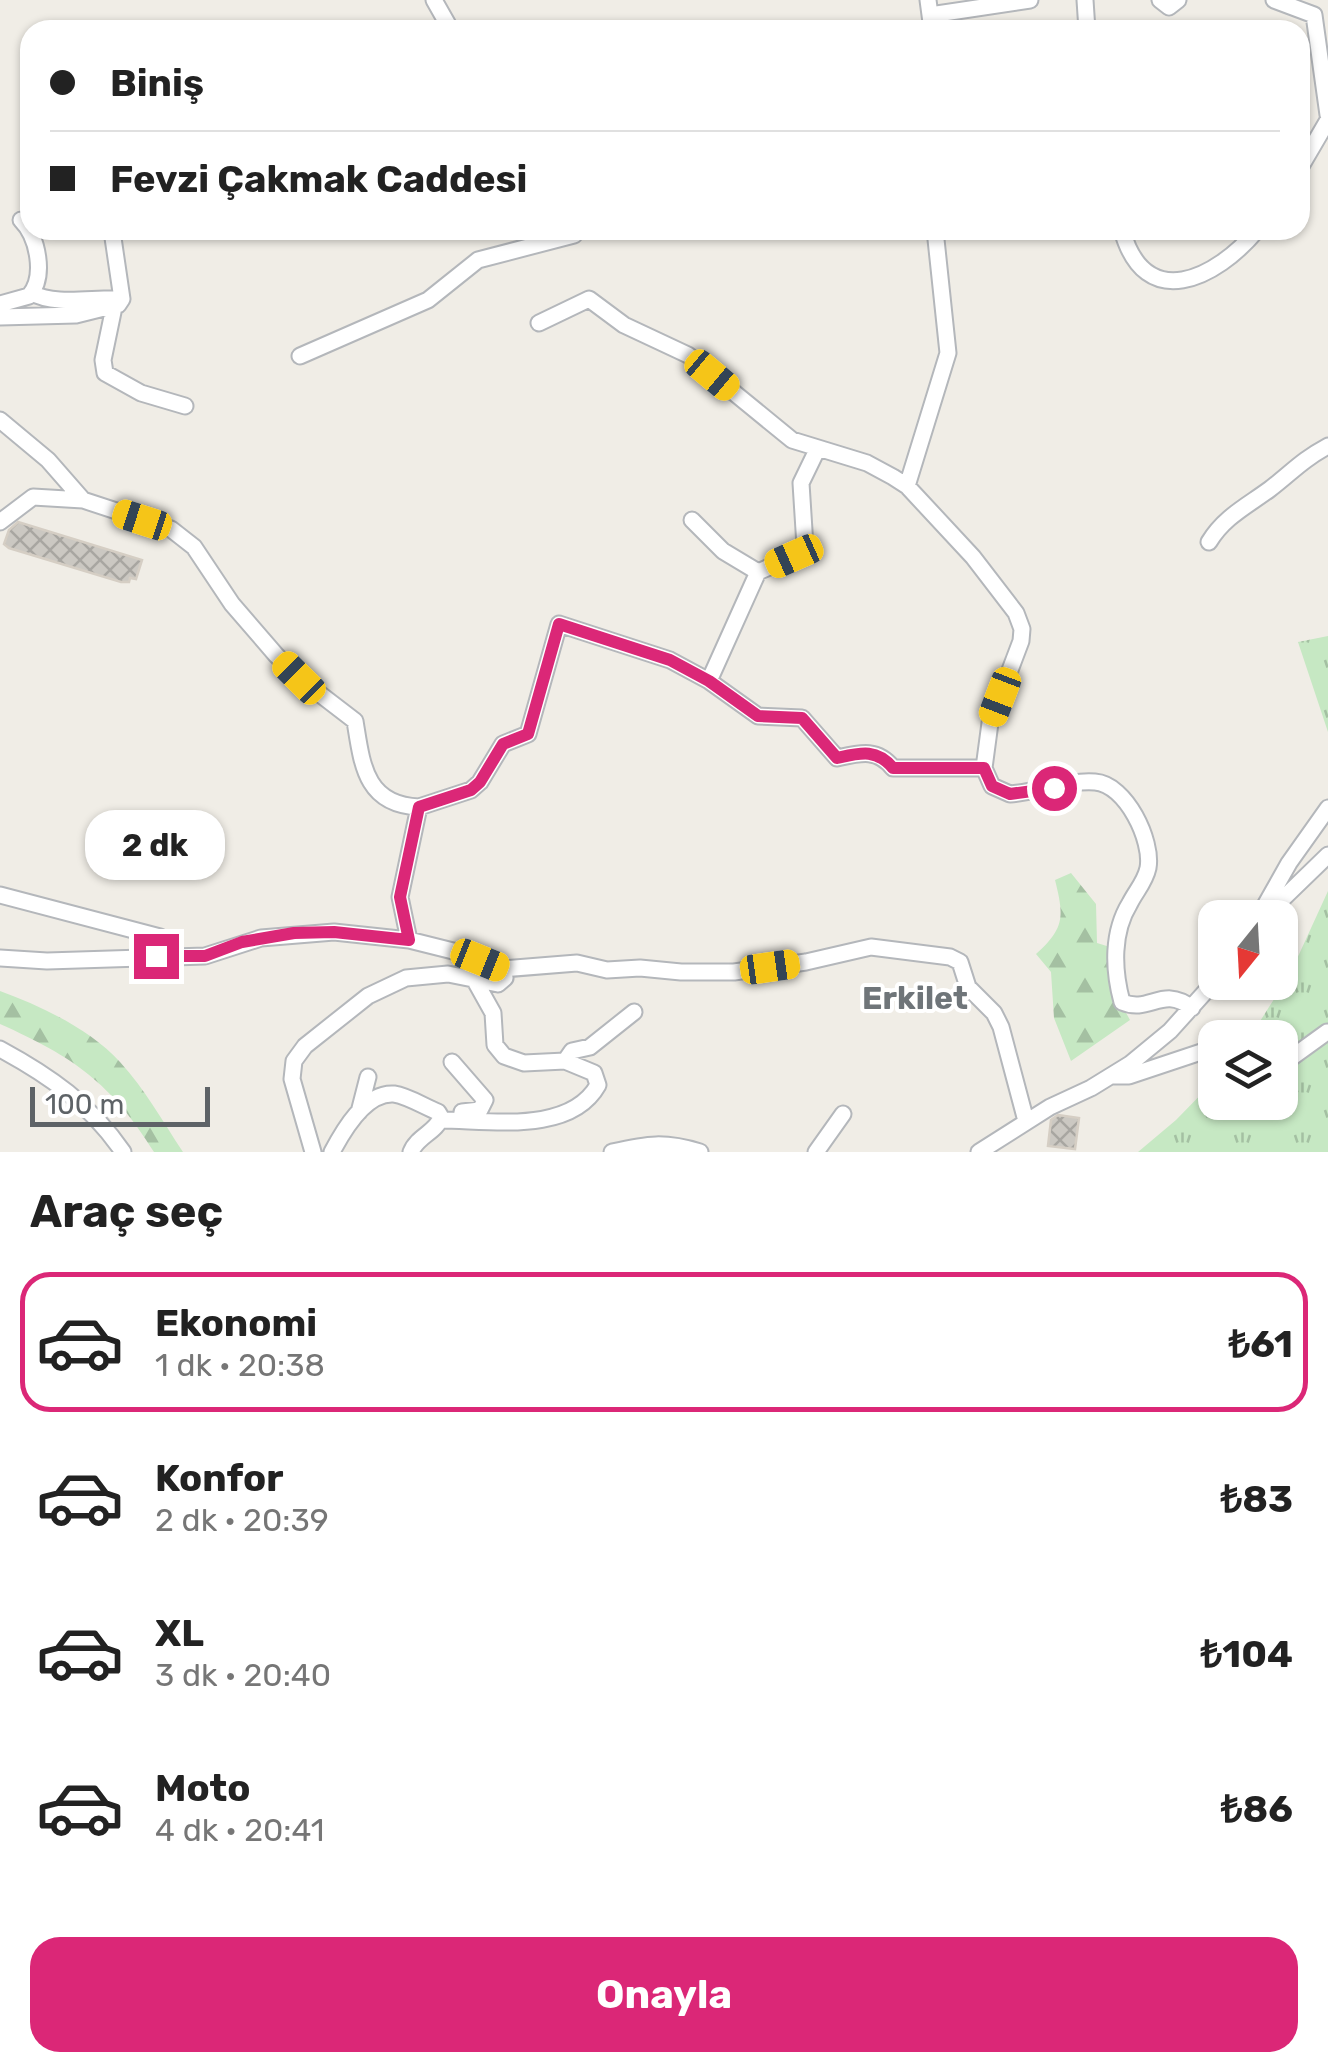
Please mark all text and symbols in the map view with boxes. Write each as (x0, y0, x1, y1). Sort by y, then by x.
text: Biniş (110, 60, 204, 106)
text: Fevzi Çakmak Caddesi (110, 156, 528, 202)
car (679, 344, 745, 406)
car (109, 496, 175, 544)
car (760, 530, 828, 582)
car (267, 646, 331, 710)
car (975, 664, 1025, 730)
route start (1032, 766, 1077, 811)
callout: 2 dk (86, 811, 226, 881)
text: 2 dk (122, 826, 188, 864)
north arrow (1198, 900, 1298, 1000)
map controls (1198, 900, 1298, 1120)
route end (134, 934, 179, 979)
car (447, 935, 513, 985)
car (738, 948, 802, 986)
district label: Erkilet (862, 979, 968, 1017)
button: layers (1198, 1020, 1298, 1120)
scale bar (30, 1082, 210, 1126)
text: 100 m (45, 1088, 124, 1121)
text: Araç seç (30, 1185, 223, 1238)
icon: car (35, 1297, 125, 1387)
text: Ekonomi (155, 1300, 317, 1346)
text: ₺61 (1228, 1321, 1293, 1367)
text: 1 dk · 20:38 (155, 1346, 325, 1384)
icon: car (35, 1452, 125, 1542)
text: Konfor (155, 1455, 284, 1501)
text: ₺83 (1220, 1476, 1293, 1522)
text: 2 dk · 20:39 (155, 1501, 329, 1539)
icon: car (35, 1607, 125, 1697)
text: XL (155, 1610, 204, 1656)
text: ₺104 (1201, 1631, 1293, 1677)
text: 3 dk · 20:40 (155, 1656, 331, 1694)
icon: car (35, 1762, 125, 1852)
text: Moto (155, 1765, 251, 1811)
text: ₺86 (1221, 1786, 1293, 1832)
text: 4 dk · 20:41 (155, 1811, 324, 1849)
button: Onayla (30, 1937, 1298, 2052)

